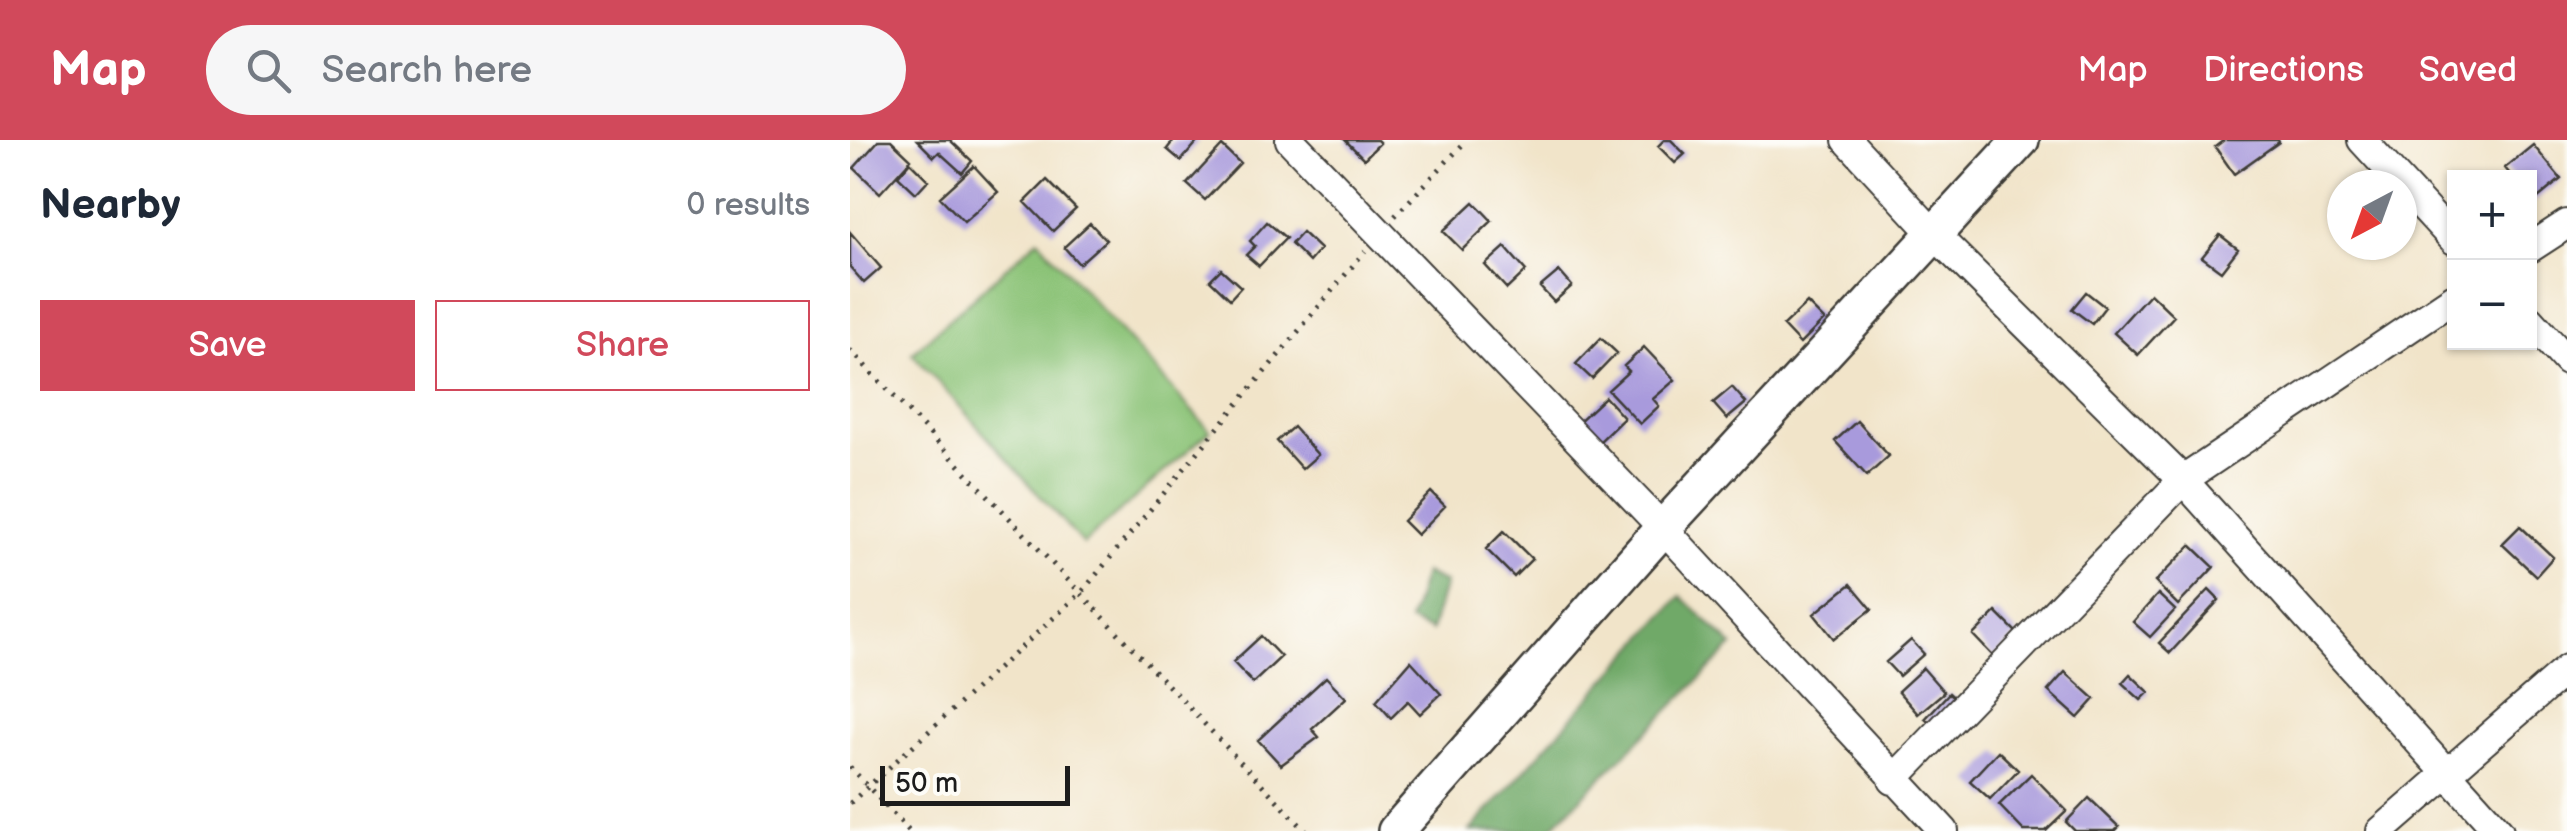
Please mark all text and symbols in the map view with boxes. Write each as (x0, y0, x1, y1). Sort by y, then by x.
search box (206, 25, 906, 115)
text: Map (50, 42, 146, 99)
icon: search (241, 43, 296, 98)
text: Search here (321, 48, 532, 93)
text: Map (2078, 49, 2148, 92)
text: Directions (2203, 49, 2364, 92)
text: Saved (2419, 49, 2517, 92)
north arrow (2327, 170, 2417, 260)
map controls (2447, 170, 2537, 350)
button: + (2447, 170, 2537, 260)
text: Nearby (40, 180, 180, 231)
text: 0 results (687, 186, 810, 225)
button: − (2447, 260, 2537, 350)
button: Save (40, 300, 415, 391)
button: Share (435, 300, 810, 391)
scale bar (880, 761, 1070, 806)
text: 50 m (895, 767, 958, 800)

